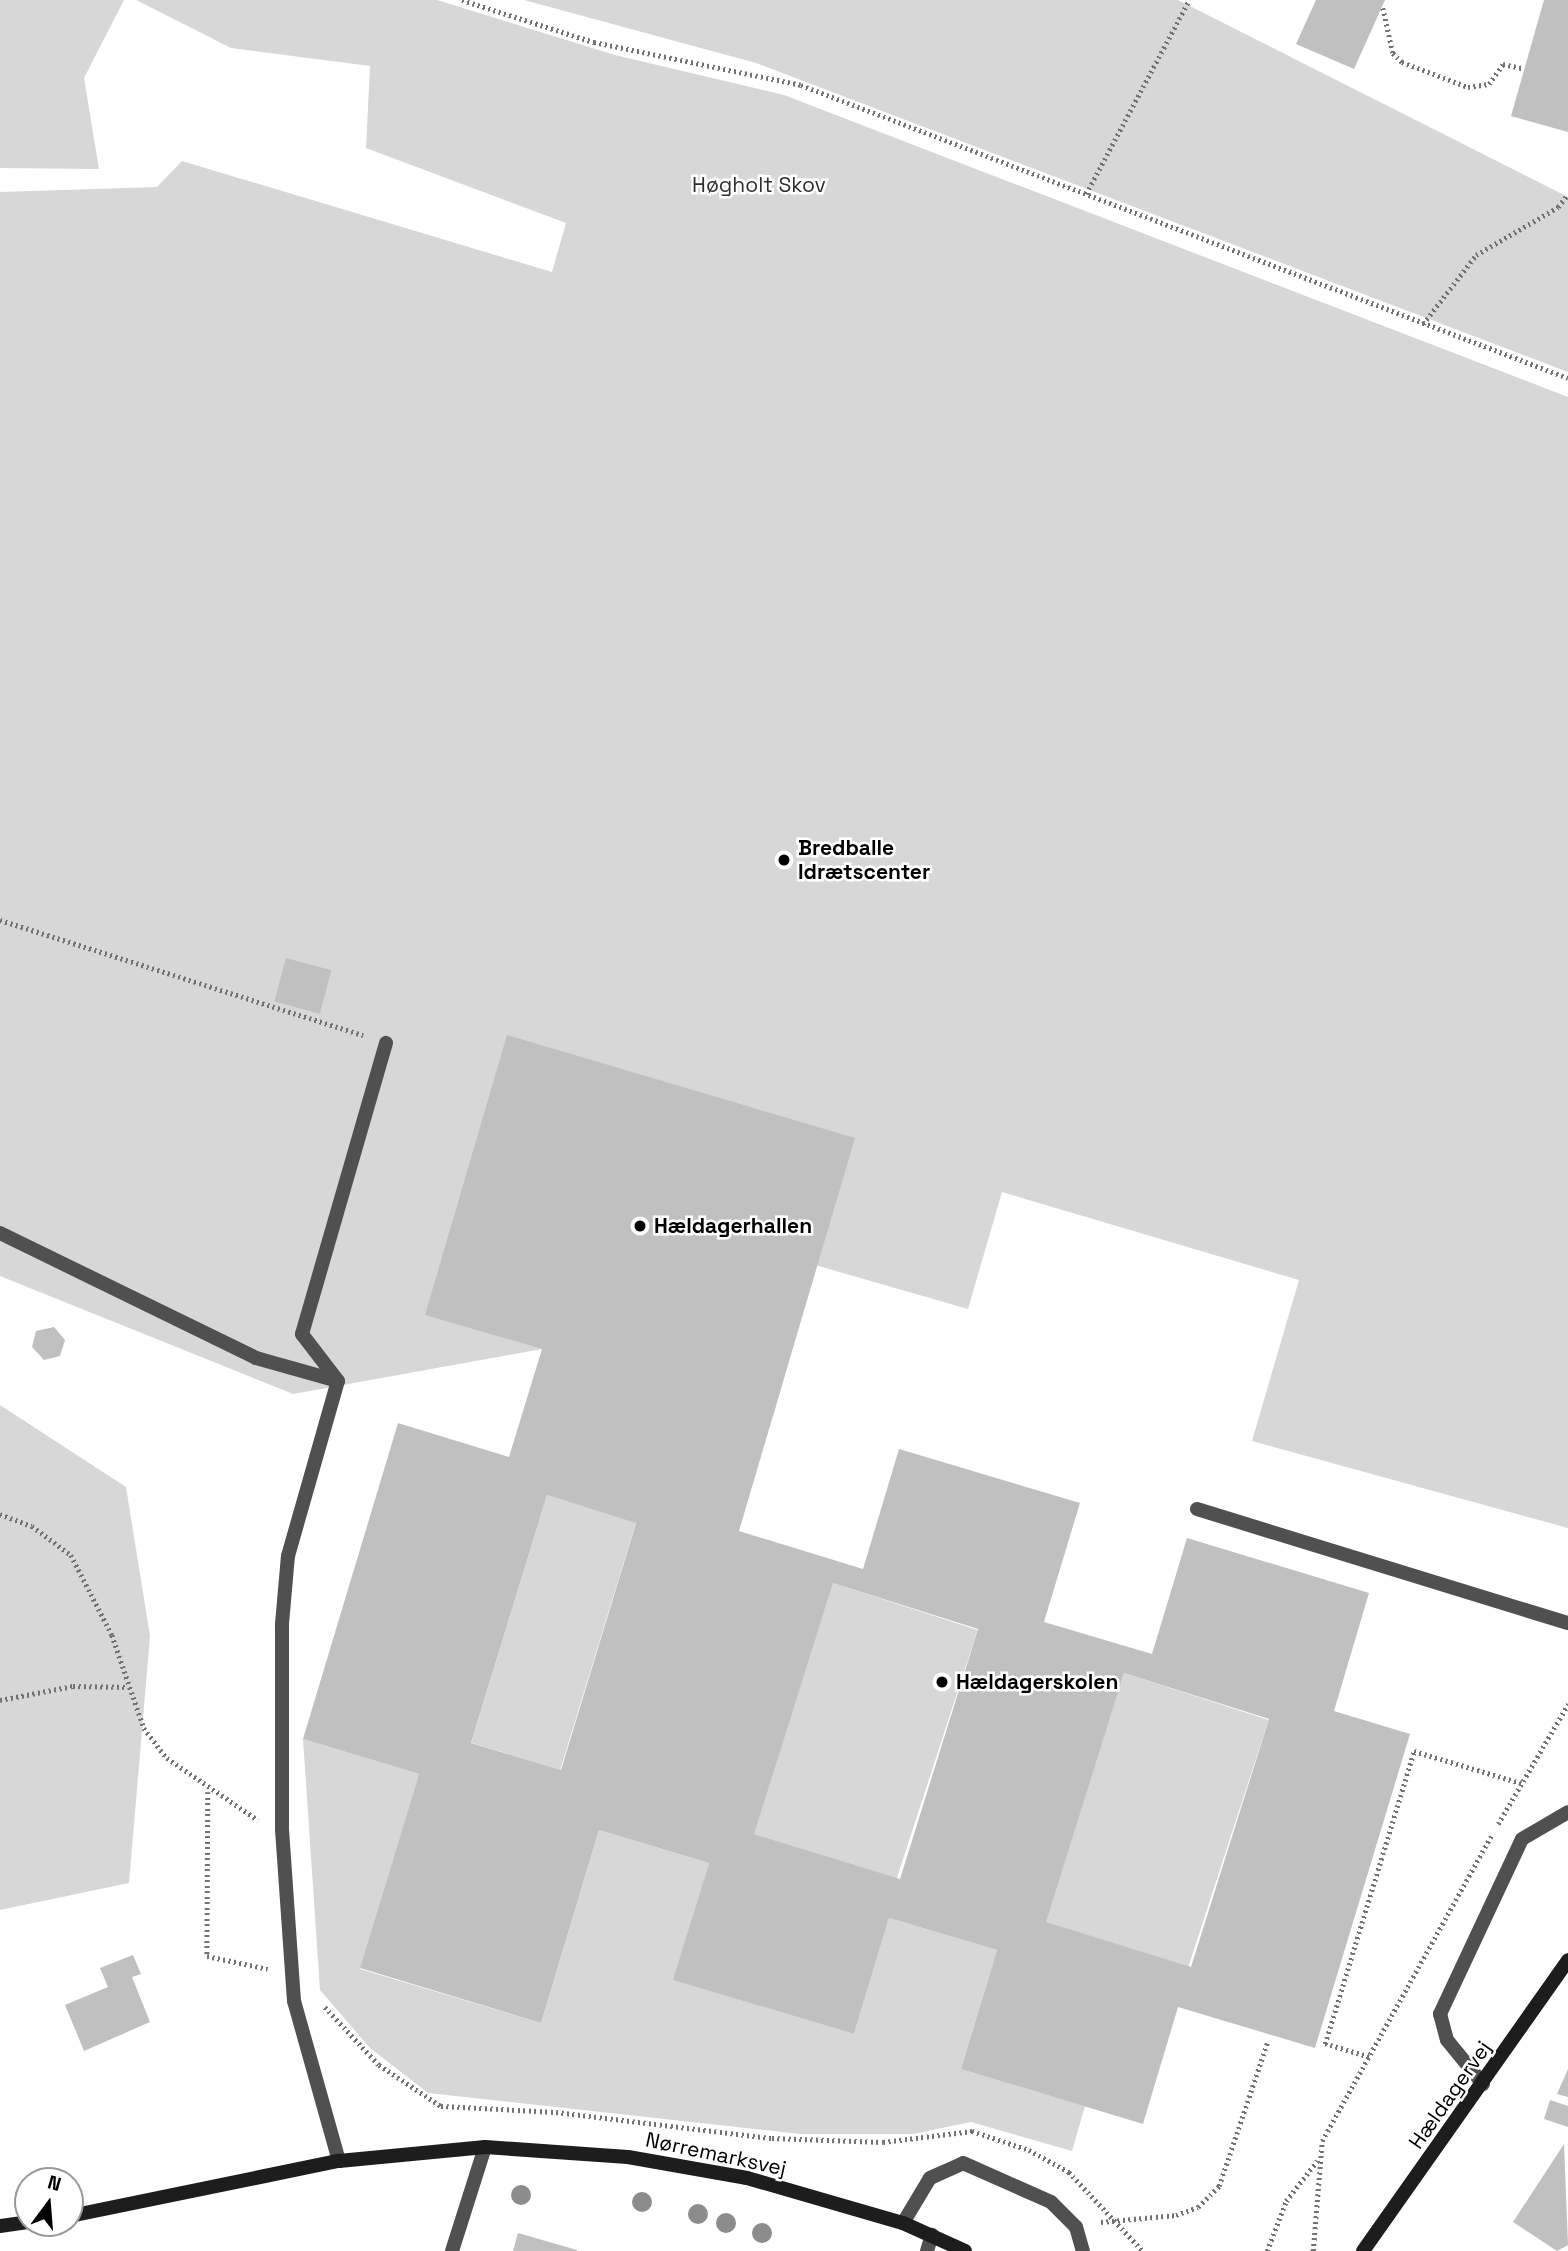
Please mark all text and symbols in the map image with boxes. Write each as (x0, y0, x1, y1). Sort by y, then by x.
park label: Høgholt Skov (692, 172, 826, 198)
place label: Bredballe Idrætscenter (798, 835, 930, 885)
marker: Bredballe Idrætscenter (776, 852, 792, 868)
place label: Hældagerhallen (654, 1213, 812, 1239)
marker: Hældagerhallen (632, 1218, 648, 1234)
place label: Hældagerskolen (956, 1669, 1118, 1695)
marker: Hældagerskolen (934, 1674, 950, 1690)
street label: Hældagervej (1404, 2036, 1496, 2154)
street label: Nørremarksvej (643, 2127, 789, 2181)
north arrow (14, 2167, 84, 2237)
text: N (45, 2169, 64, 2197)

